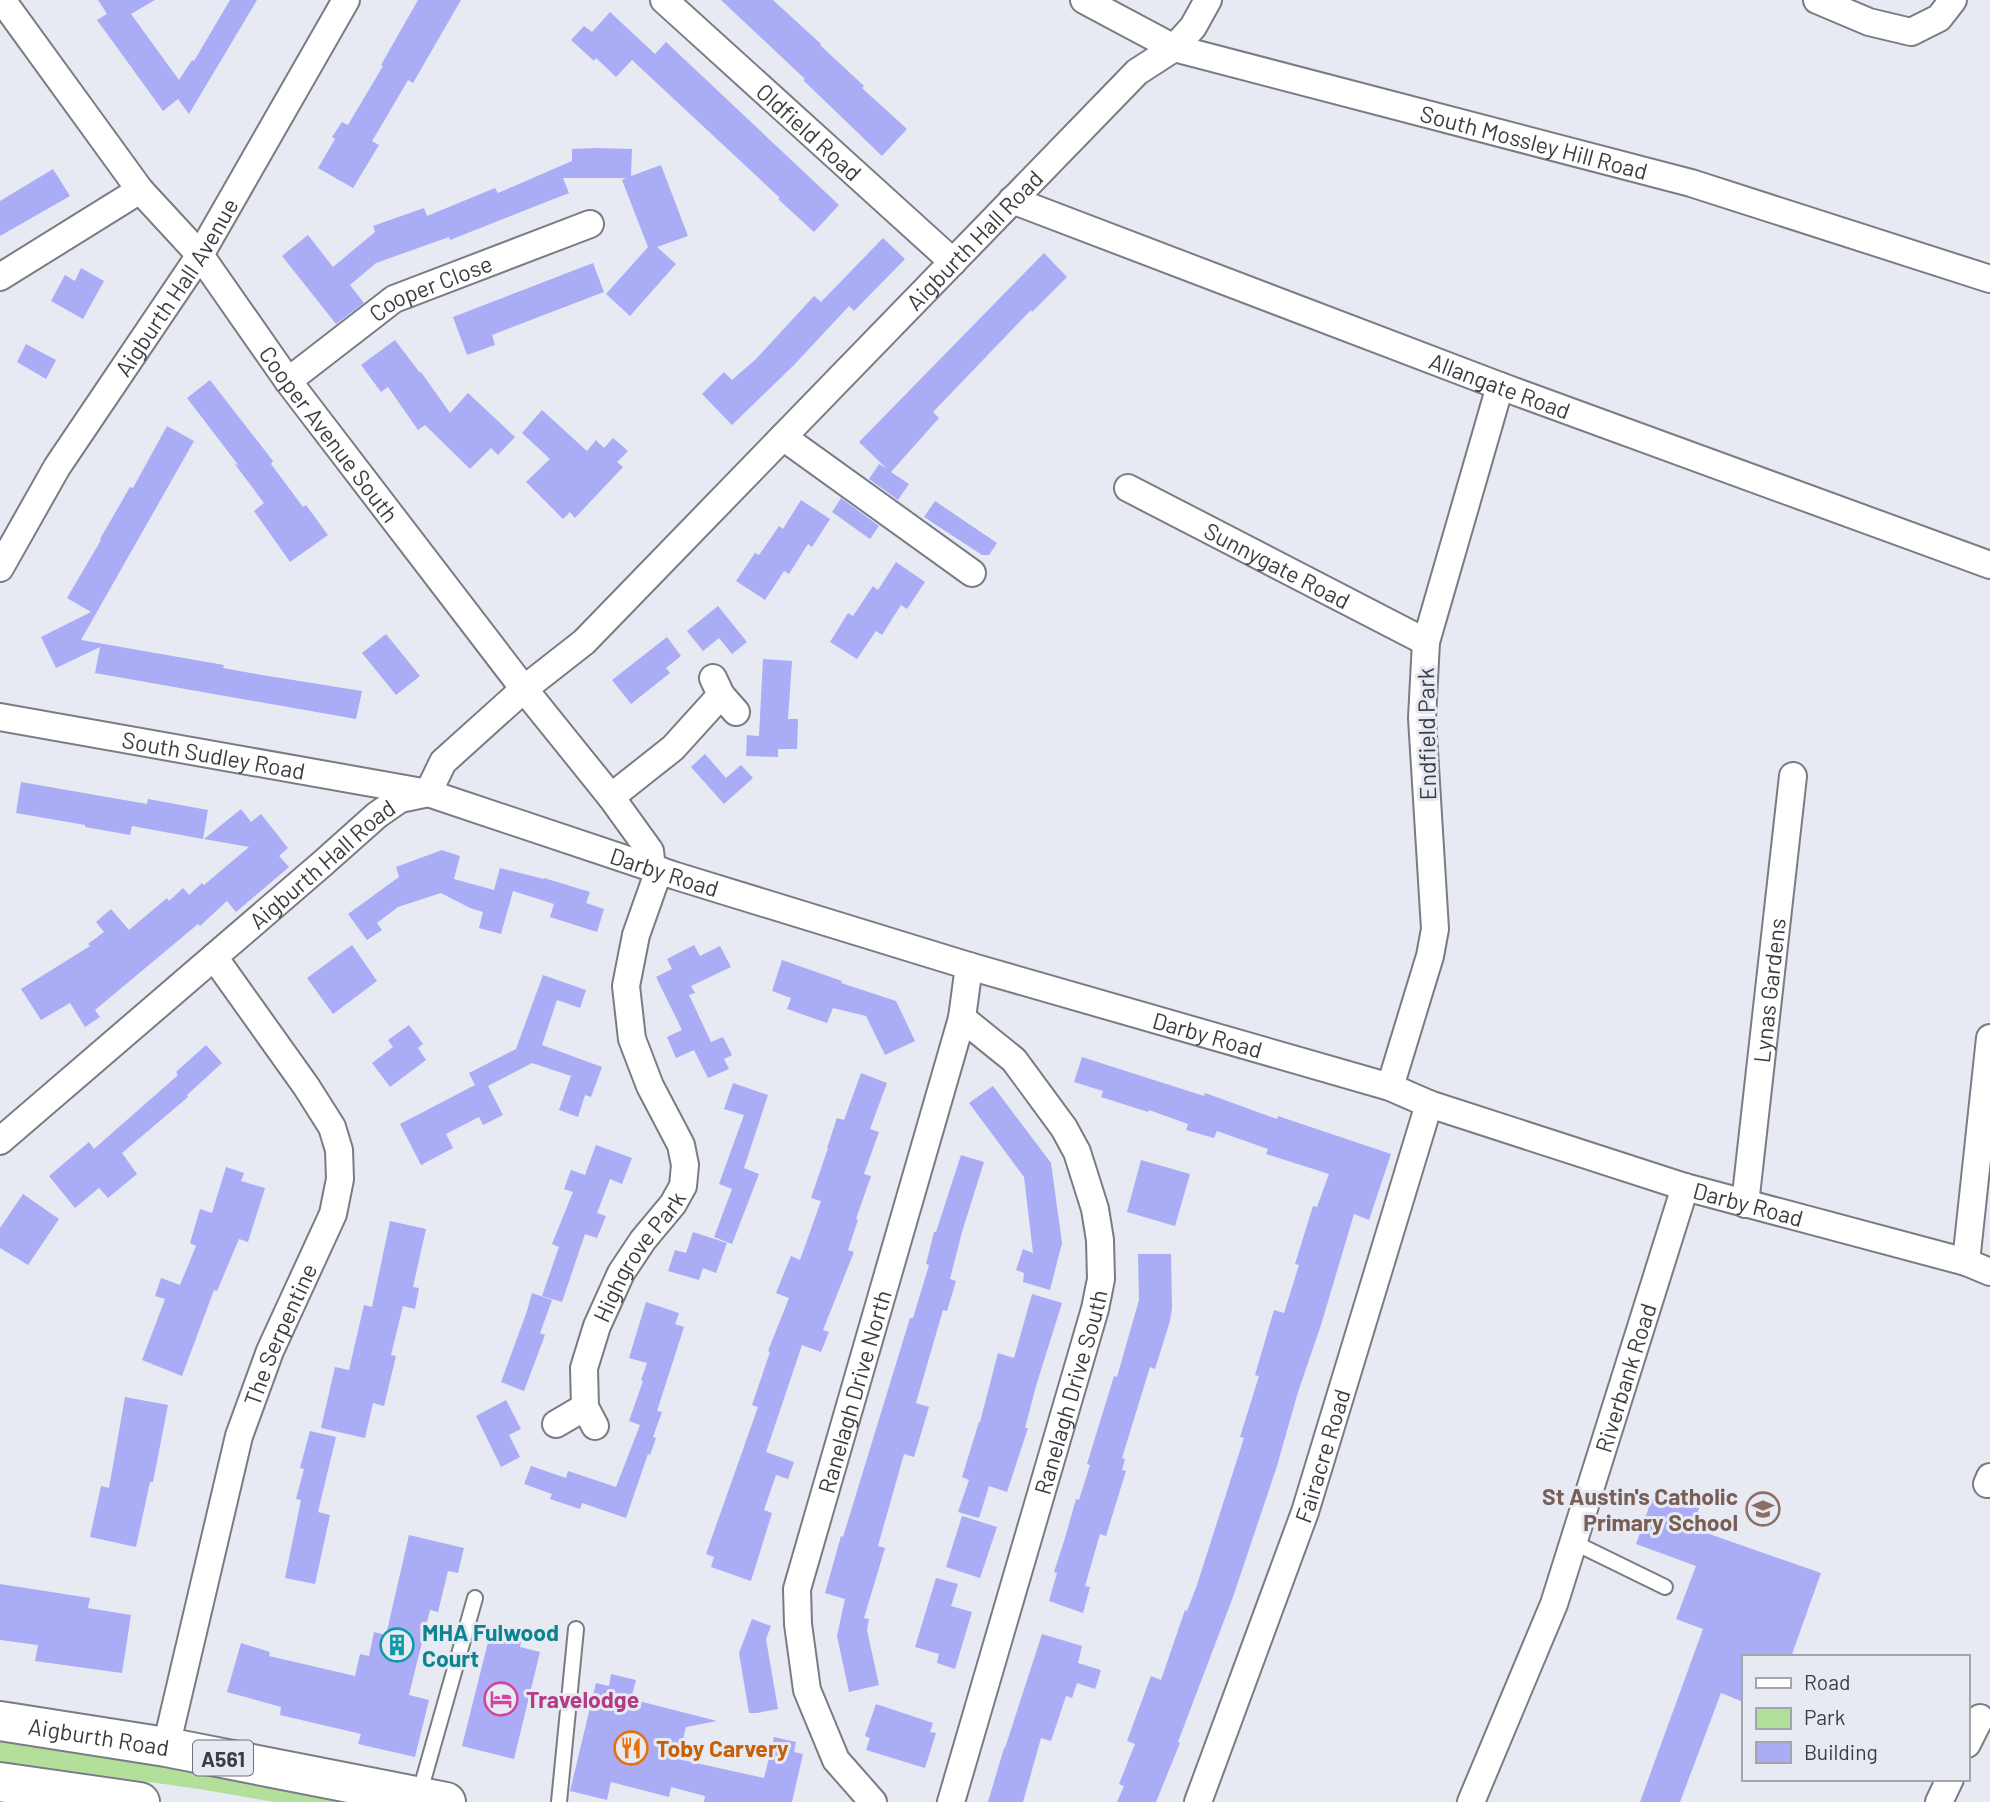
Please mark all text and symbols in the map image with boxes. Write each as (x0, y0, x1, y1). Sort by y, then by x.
street label: Oldfield Road (751, 77, 867, 186)
street label: South Mossley Hill Road (1417, 99, 1651, 185)
street label: Aigburth Hall Road (900, 164, 1048, 316)
street label: Aigburth Hall Avenue (109, 193, 244, 381)
street label: Cooper Close (363, 249, 496, 327)
street label: Cooper Avenue South (254, 340, 405, 528)
street label: Allangate Road (1425, 346, 1574, 425)
street label: Sunnygate Road (1200, 516, 1355, 614)
street label: Endfield Park (1411, 667, 1441, 801)
street label: South Sudley Road (120, 725, 307, 785)
street label: Aigburth Hall Road (243, 793, 400, 934)
street label: Darby Road (607, 841, 722, 902)
street label: Lynas Gardens (1747, 916, 1791, 1064)
street label: Darby Road (1150, 1006, 1266, 1064)
street label: Darby Road (1690, 1176, 1806, 1232)
street label: Highgrove Park (587, 1186, 691, 1326)
street label: The Serpentine (237, 1259, 322, 1409)
street label: Ranelagh Drive North (811, 1287, 897, 1496)
street label: Ranelagh Drive South (1028, 1287, 1113, 1498)
street label: Riverbank Road (1589, 1300, 1662, 1456)
street label: Fairacre Road (1288, 1386, 1356, 1526)
place label: St Austin's Catholic Primary School (1542, 1482, 1738, 1536)
school or university icon: St Austin's Catholic Primary School (1744, 1490, 1782, 1528)
place label: MHA Fulwood Court (422, 1618, 559, 1672)
building icon: MHA Fulwood Court (378, 1626, 416, 1664)
legend (1742, 1655, 1969, 1781)
text: Road (1804, 1669, 1850, 1694)
hotel icon: Travelodge (482, 1680, 520, 1718)
place label: Travelodge (526, 1685, 639, 1713)
text: Park (1804, 1704, 1845, 1729)
street label: Aigburth Road (26, 1712, 171, 1761)
restaurant icon: Toby Carvery (612, 1729, 650, 1767)
place label: Toby Carvery (656, 1734, 789, 1762)
text: Building (1804, 1739, 1878, 1764)
road number: A561 (193, 1740, 253, 1776)

